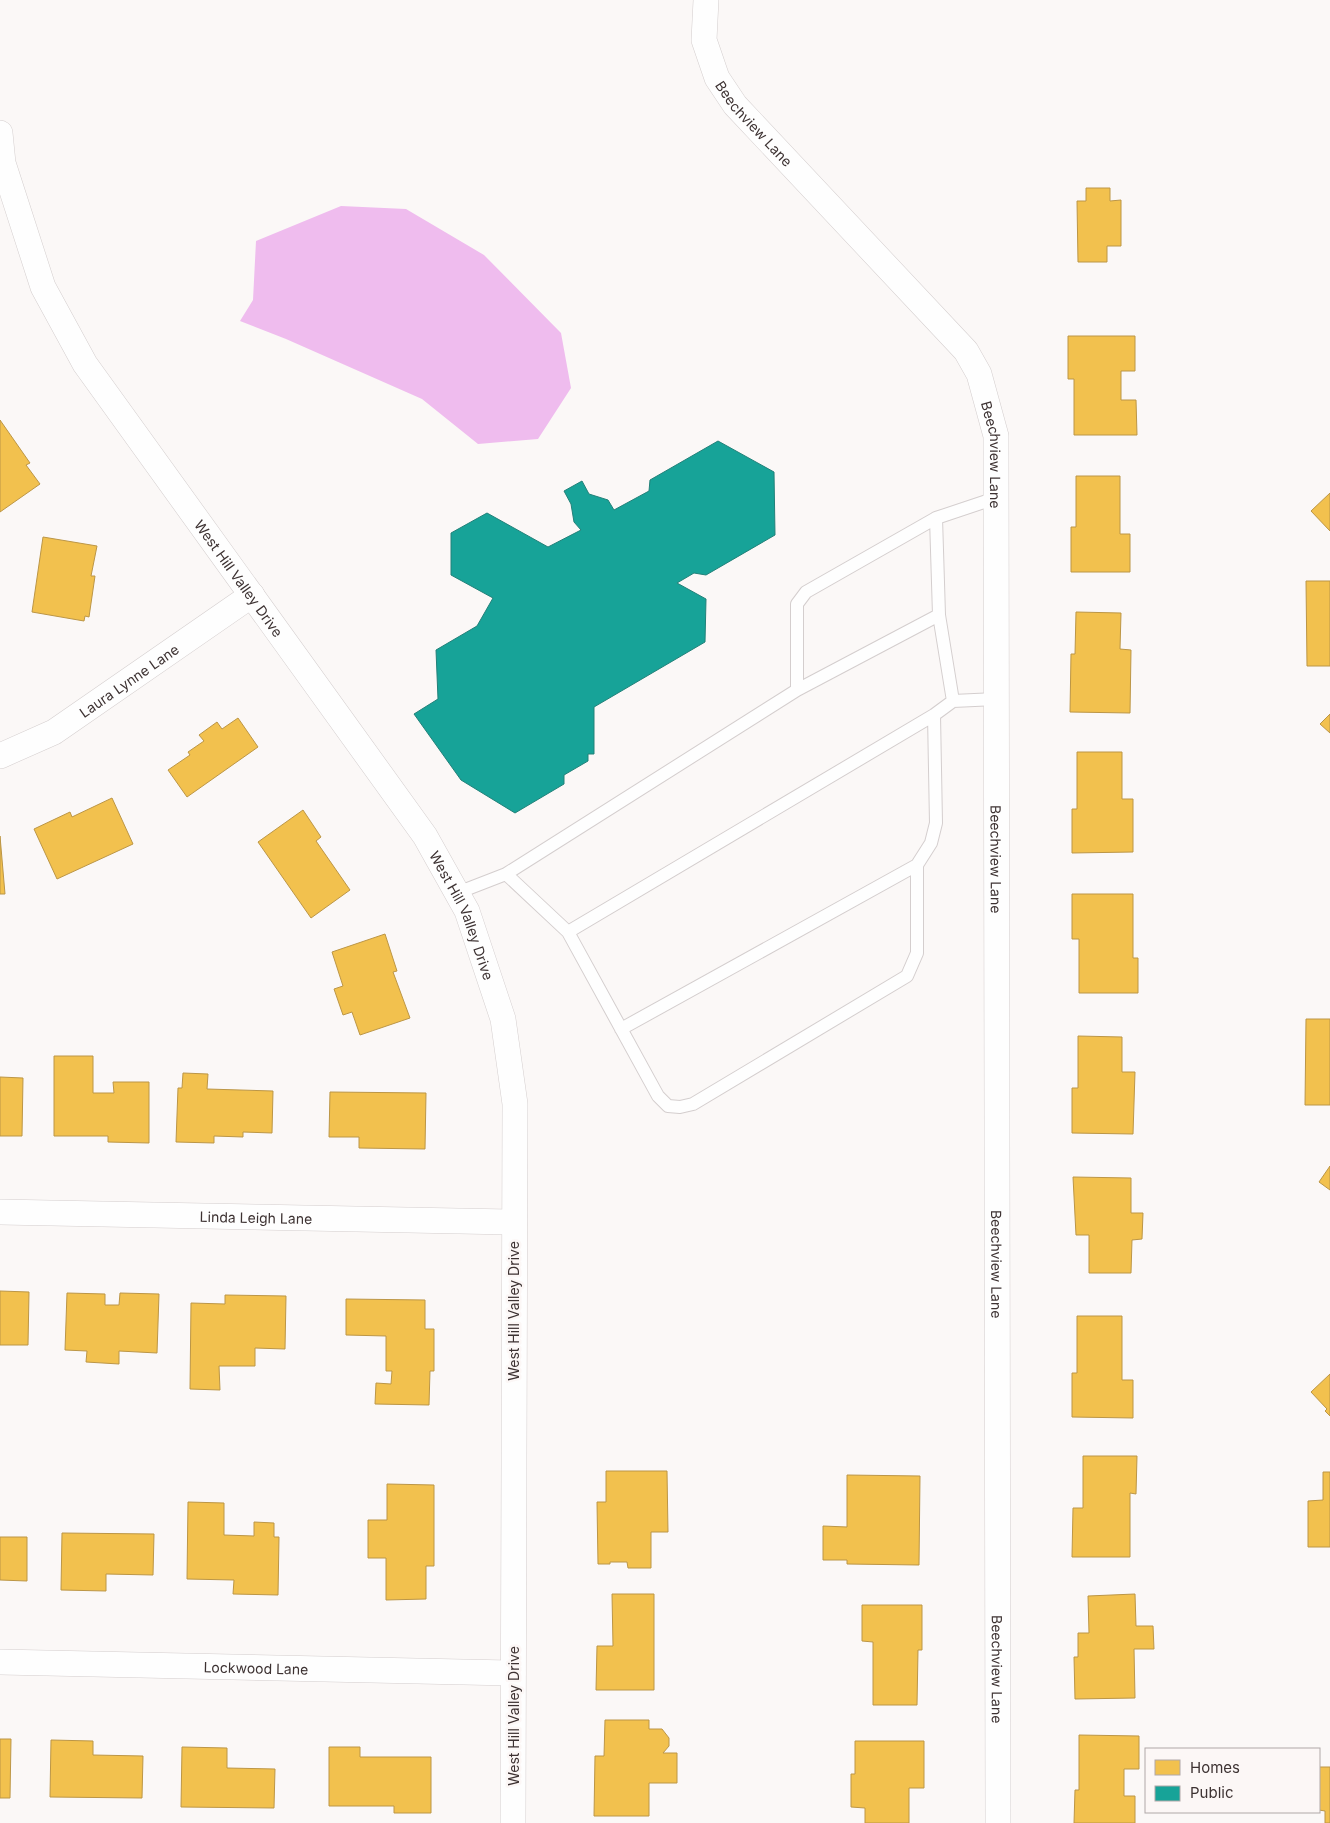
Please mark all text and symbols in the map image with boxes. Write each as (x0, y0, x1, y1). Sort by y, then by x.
street label: Beechview Lane (712, 77, 796, 170)
street label: Beechview Lane (978, 399, 1005, 508)
street label: West Hill Valley Drive (191, 516, 287, 640)
street label: Laura Lynne Lane (76, 640, 182, 721)
street label: Beechview Lane (988, 805, 1005, 913)
street label: West Hill Valley Drive (426, 848, 498, 982)
street label: Linda Leigh Lane (200, 1207, 312, 1227)
street label: Beechview Lane (989, 1210, 1006, 1318)
street label: West Hill Valley Drive (505, 1241, 522, 1381)
street label: Beechview Lane (989, 1615, 1006, 1723)
street label: West Hill Valley Drive (505, 1646, 522, 1786)
street label: Lockwood Lane (203, 1658, 309, 1677)
legend (1145, 1748, 1320, 1813)
text: Homes (1190, 1758, 1240, 1777)
text: Public (1190, 1783, 1233, 1802)

